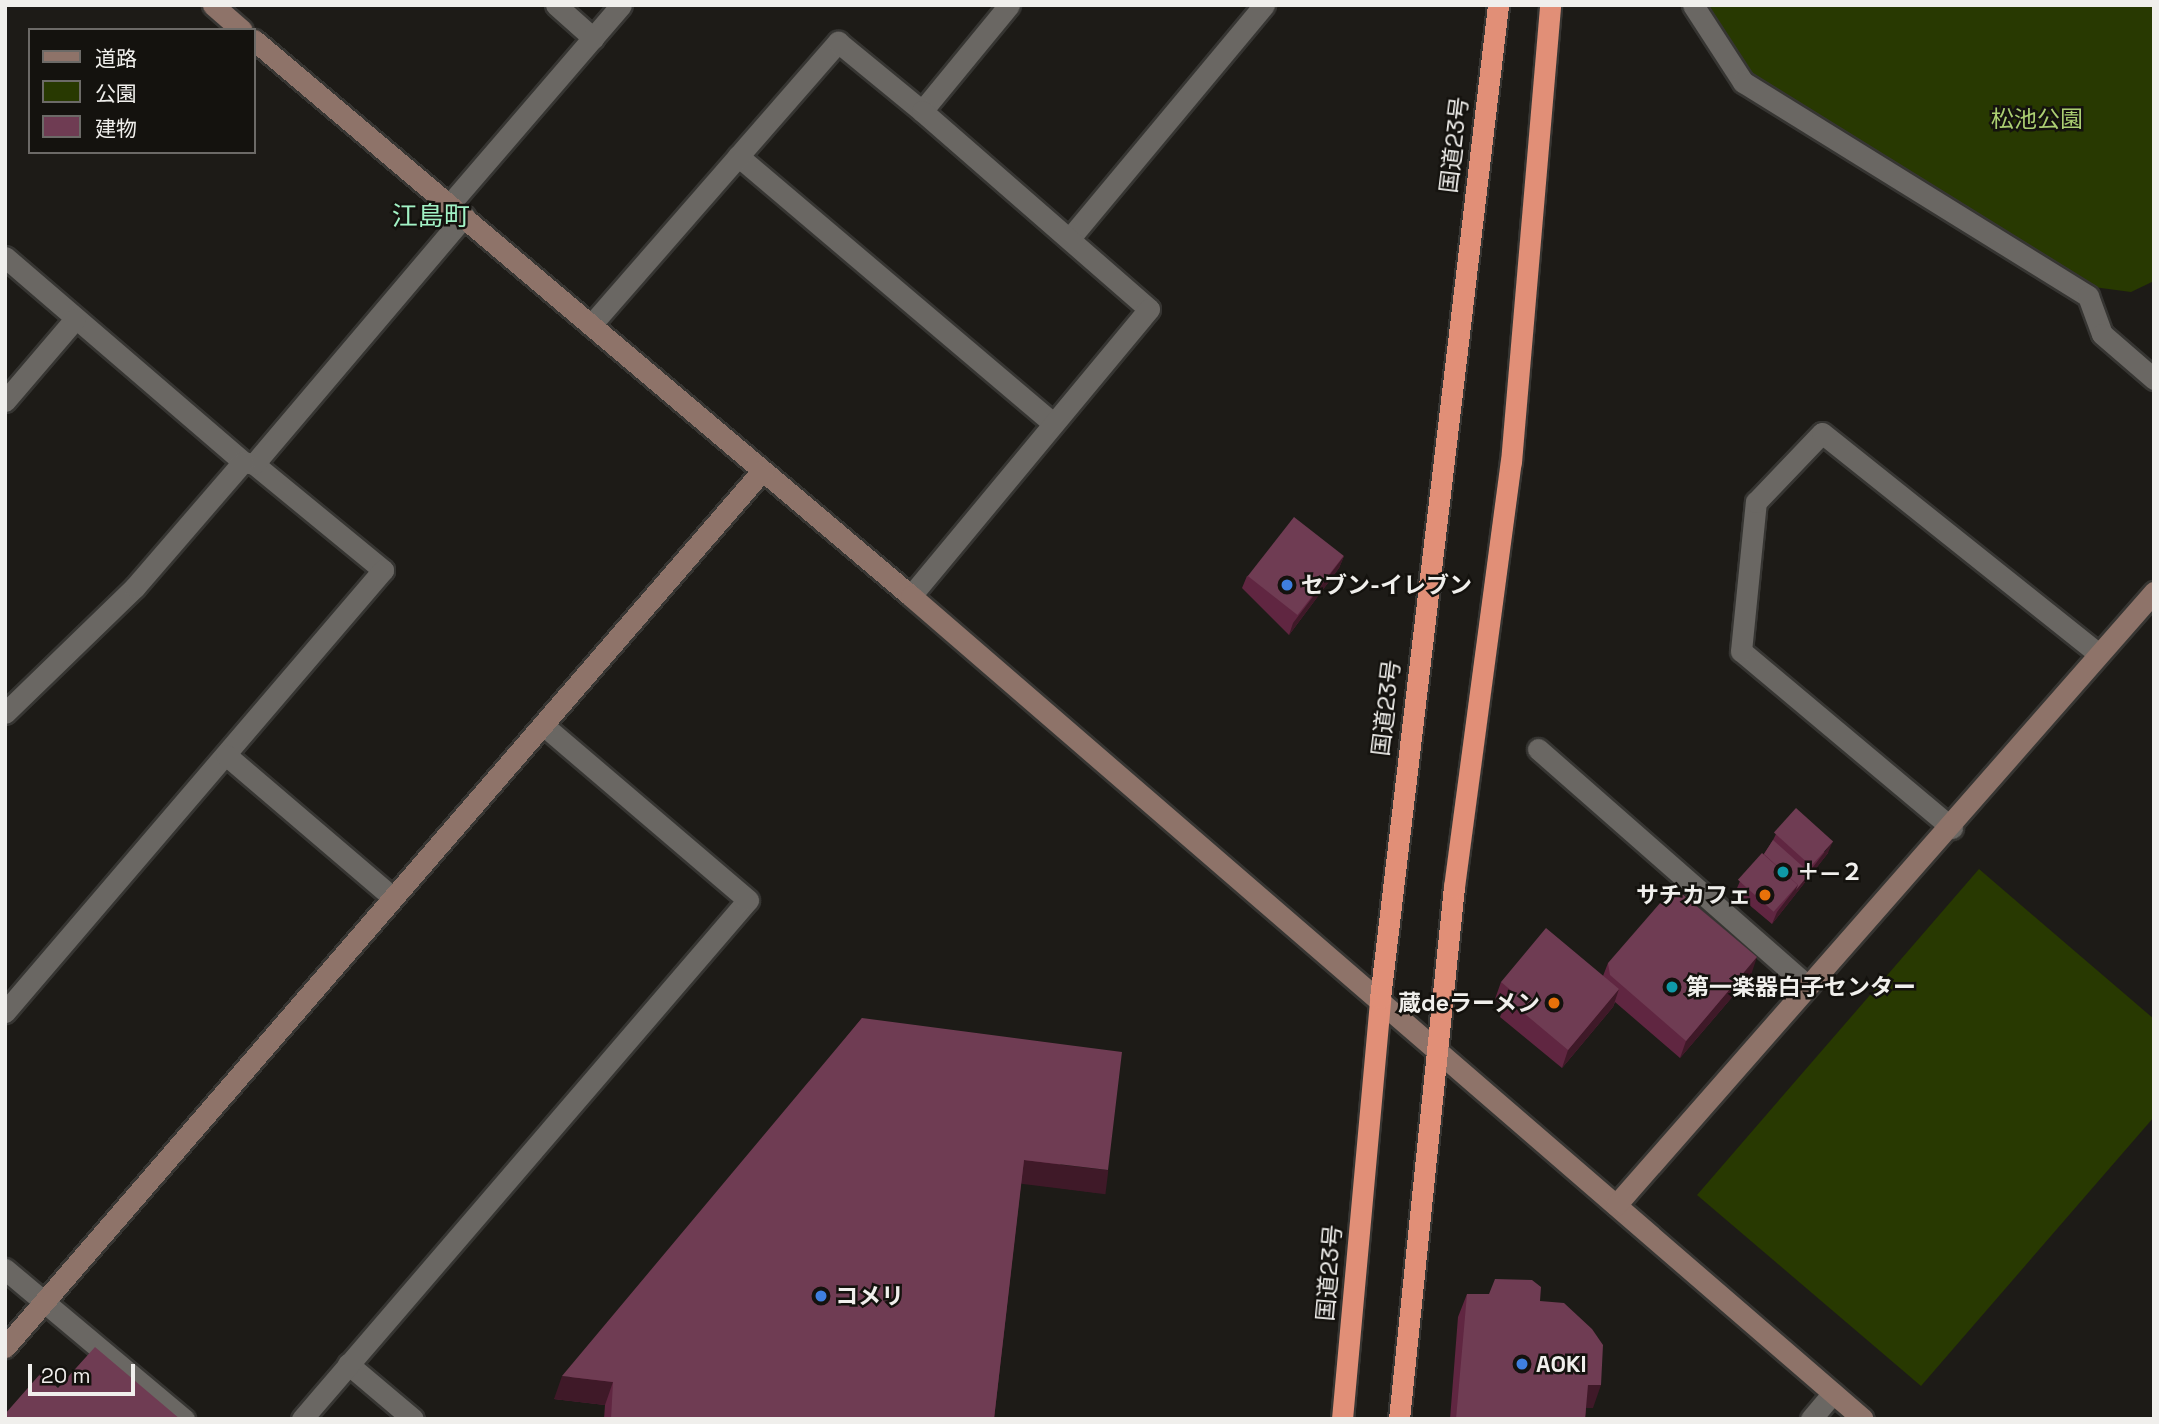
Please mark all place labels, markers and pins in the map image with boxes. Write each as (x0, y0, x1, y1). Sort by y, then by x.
place label: セブン-イレブン (1301, 571, 1472, 599)
marker: セブン-イレブン (1279, 577, 1295, 593)
place label: ＋―２ (1797, 858, 1863, 886)
marker: ＋―２ (1775, 864, 1791, 880)
place label: サチカフェ (1636, 881, 1751, 909)
marker: サチカフェ (1757, 887, 1773, 903)
place label: 第一楽器白子センター (1686, 973, 1916, 1001)
marker: 第一楽器白子センター (1664, 979, 1680, 995)
place label: 蔵deラーメン (1397, 989, 1540, 1017)
marker: 蔵deラーメン (1546, 995, 1562, 1011)
place label: コメリ (835, 1282, 904, 1310)
marker: コメリ (813, 1288, 829, 1304)
place label: AOKI (1536, 1350, 1586, 1378)
marker: AOKI (1514, 1356, 1530, 1372)

